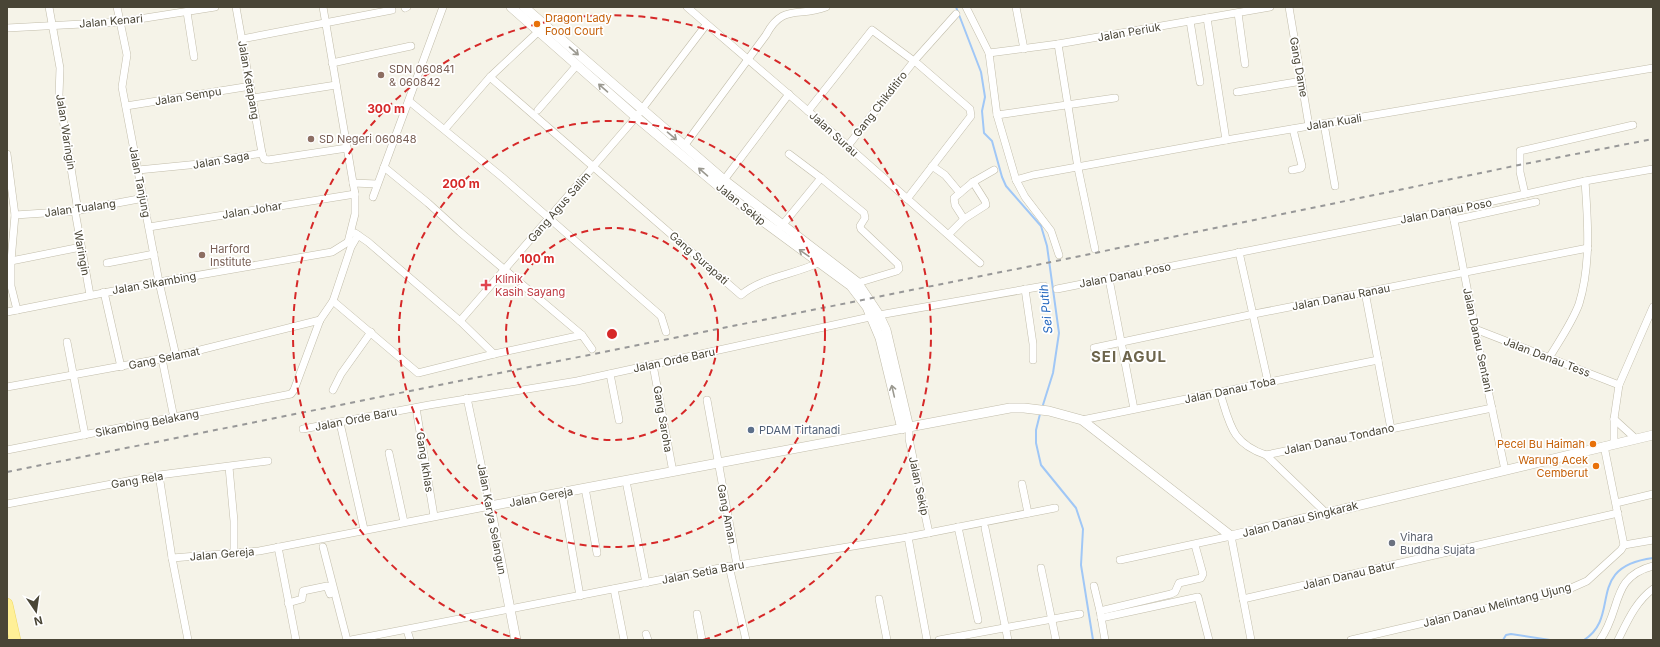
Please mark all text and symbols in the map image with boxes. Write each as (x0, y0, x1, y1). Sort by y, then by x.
street label: Jalan Kenari (79, 11, 143, 31)
place label: Dragon Lady Food Court (545, 11, 612, 38)
marker: Dragon Lady Food Court (532, 19, 542, 29)
street label: Jalan Periuk (1096, 20, 1162, 44)
street label: Gang Dame (1287, 36, 1311, 98)
street label: Jalan Ketapang (235, 39, 263, 121)
one-way arrow (569, 46, 580, 55)
place label: SDN 060841 & 060842 (389, 62, 454, 89)
street label: Gang Chikditiro (850, 68, 910, 140)
marker: SDN 060841 & 060842 (376, 70, 386, 80)
street label: Jalan Sempu (154, 84, 222, 108)
one-way arrow (598, 84, 608, 93)
street label: Jalan Waringin (53, 93, 79, 171)
text: 300 m (367, 101, 405, 116)
street label: Jalan Surau (807, 108, 861, 160)
street label: Jalan Kuali (1305, 111, 1363, 133)
place label: SD Negeri 060848 (319, 132, 417, 146)
one-way arrow (667, 132, 678, 141)
marker: SD Negeri 060848 (306, 134, 316, 144)
street label: Jalan Tanjung (126, 145, 154, 219)
street label: Jalan Saga (192, 148, 250, 172)
one-way arrow (697, 168, 708, 177)
street label: Gang Agus Salim (525, 169, 593, 245)
text: 200 m (442, 176, 480, 191)
street label: Jalan Sekip (713, 180, 769, 228)
street label: Jalan Danau Poso (1399, 195, 1493, 227)
street label: Jalan Tualang (43, 196, 117, 220)
street label: Jalan Johar (221, 198, 283, 222)
street label: Gang Surapati (667, 228, 731, 288)
street label: Waringin (71, 229, 93, 277)
place label: Harford Institute (210, 242, 252, 269)
one-way arrow (799, 249, 810, 257)
marker: Harford Institute (197, 250, 207, 260)
text: 100 m (519, 251, 555, 266)
street label: Jalan Danau Poso (1078, 259, 1172, 291)
street label: Jalan Sikambing (111, 269, 197, 297)
place label: Klinik Kasih Sayang (495, 272, 565, 299)
marker: Klinik Kasih Sayang (480, 279, 492, 291)
street label: Jalan Danau Ranau (1291, 281, 1391, 313)
water label: Sei Putih (1035, 284, 1056, 334)
street label: Jalan Danau Sentani (1460, 287, 1496, 393)
centre of rings (605, 327, 619, 341)
street label: Jalan Danau Tess (1502, 334, 1592, 380)
street label: Gang Selamat (127, 344, 201, 372)
street label: Jalan Orde Baru (632, 344, 716, 376)
district label: SEI AGUL (1091, 347, 1167, 366)
street label: Jalan Danau Toba (1183, 373, 1277, 407)
street label: Gang Saroha (650, 385, 676, 453)
one-way arrow (888, 385, 896, 398)
street label: Jalan Orde Baru (314, 404, 398, 434)
street label: Sikambing Belakang (94, 406, 200, 440)
street label: Jalan Danau Tondano (1282, 420, 1396, 458)
place label: PDAM Tirtanadi (759, 423, 840, 437)
marker: PDAM Tirtanadi (746, 425, 756, 435)
street label: Gang Ikhlas (413, 431, 437, 493)
place label: Pecel Bu Haimah (1497, 437, 1585, 451)
marker: Pecel Bu Haimah (1588, 439, 1598, 449)
place label: Warung Acek Cemberut (1518, 453, 1588, 480)
street label: Jalan Sekip (906, 455, 932, 517)
marker: Warung Acek Cemberut (1591, 461, 1601, 471)
street label: Jalan Karya Selangun (474, 462, 510, 576)
street label: Gang Rela (110, 469, 164, 491)
street label: Gang Aman (714, 483, 740, 545)
street label: Jalan Gereja (508, 484, 574, 510)
street label: Jalan Danau Singkarak (1241, 498, 1359, 540)
place label: Vihara Buddha Sujata (1400, 530, 1475, 557)
marker: Vihara Buddha Sujata (1387, 538, 1397, 548)
street label: Jalan Gereja (189, 544, 255, 564)
street label: Jalan Setia Baru (660, 557, 746, 587)
street label: Jalan Danau Batur (1301, 558, 1397, 592)
street label: Jalan Danau Melintang Ujung (1421, 580, 1573, 630)
north arrow (16, 591, 56, 631)
text: N (33, 613, 44, 629)

